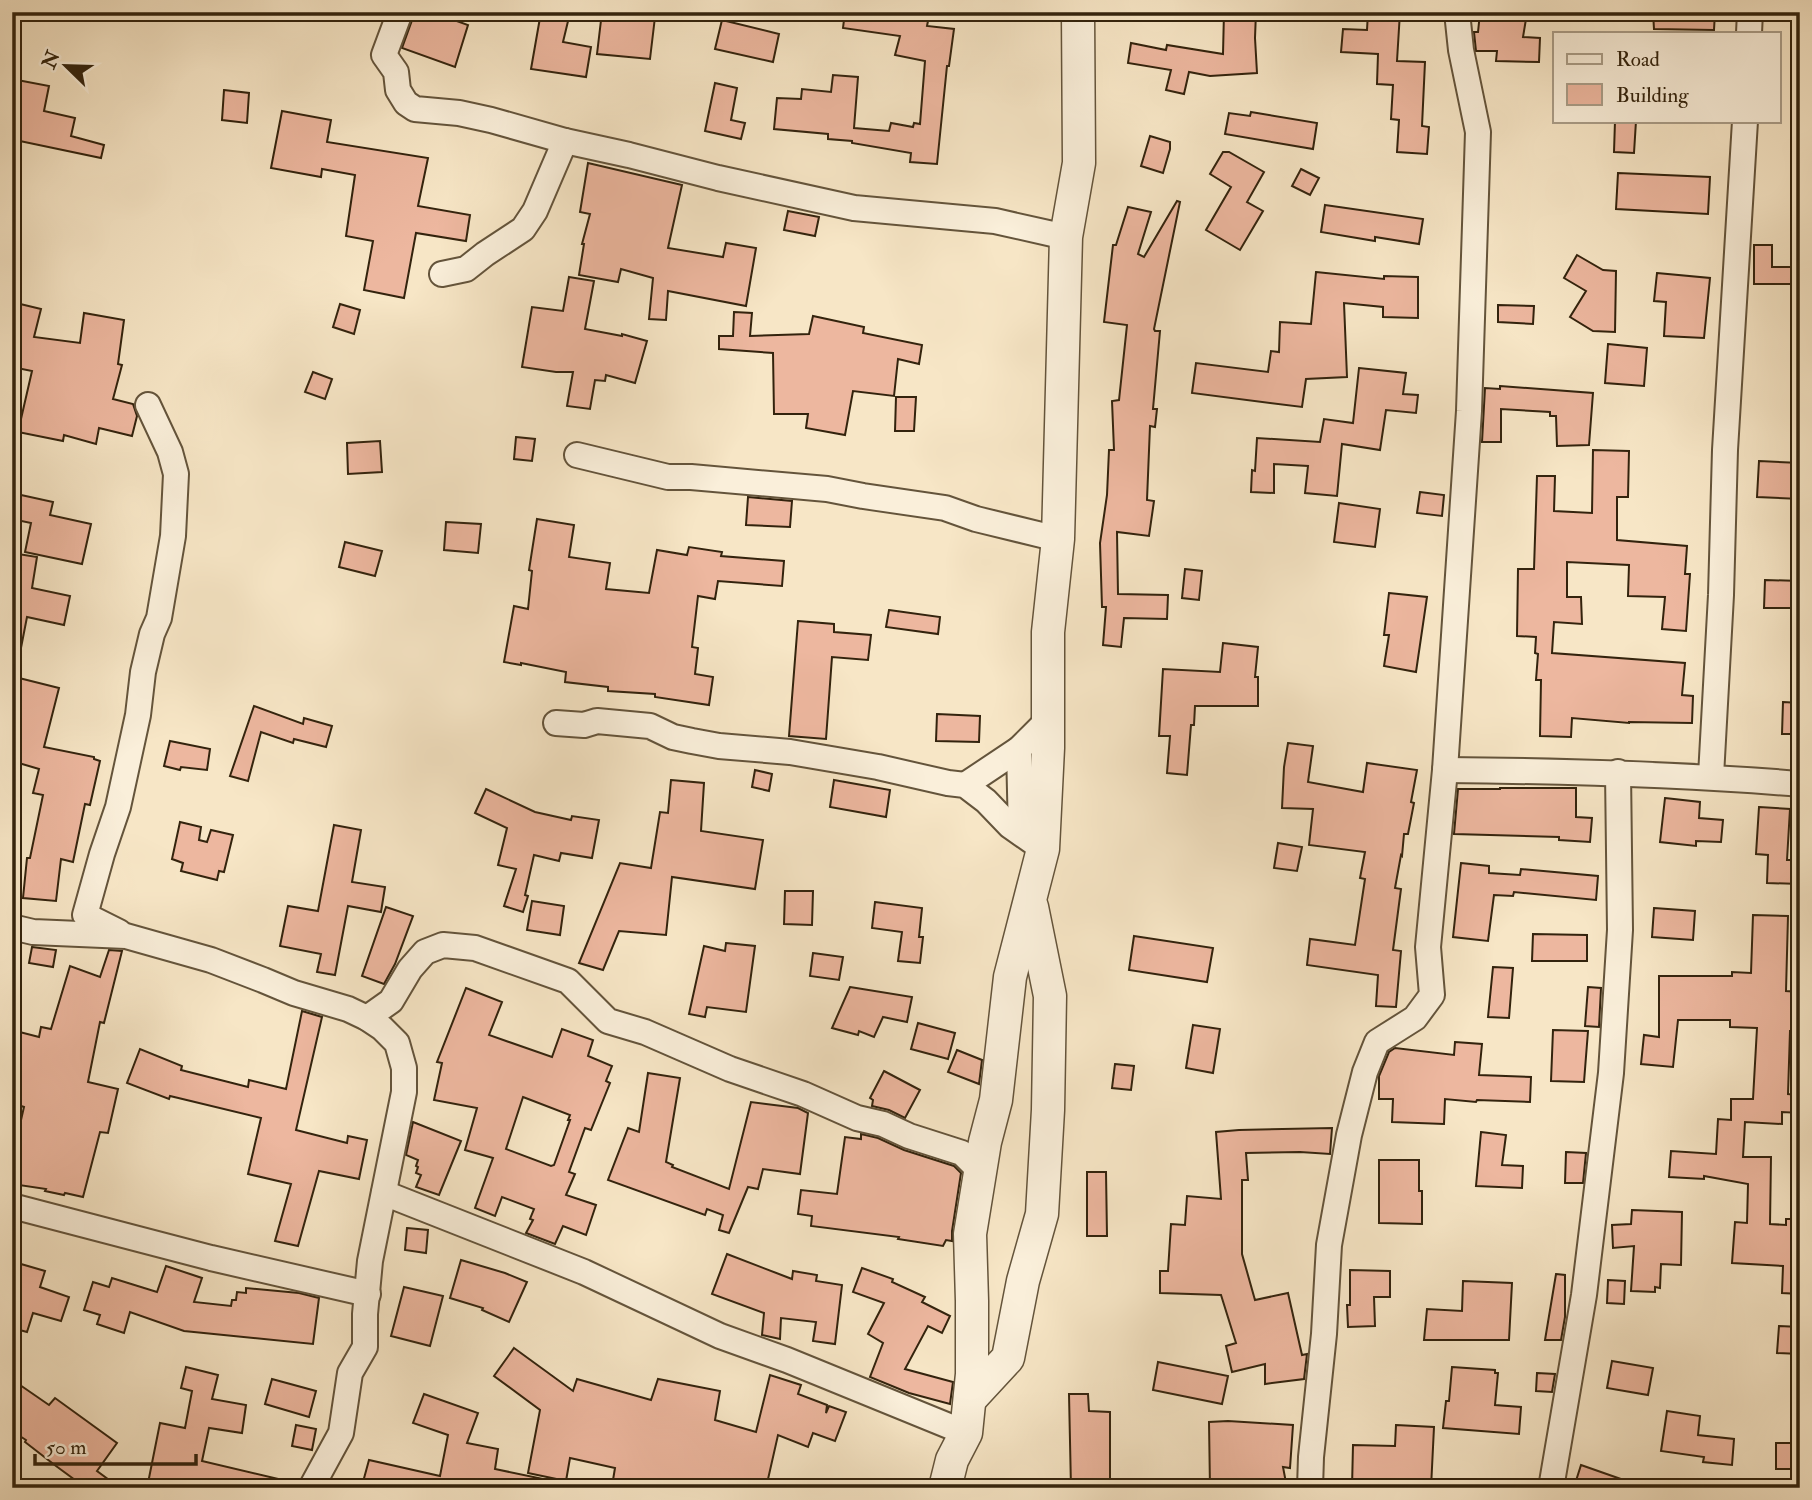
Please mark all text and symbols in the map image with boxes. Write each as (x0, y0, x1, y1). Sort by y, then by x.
north arrow (32, 32, 102, 102)
legend (1553, 32, 1780, 122)
text: N (37, 46, 66, 73)
text: Road (1616, 46, 1661, 73)
text: Building (1616, 82, 1689, 109)
scale bar (35, 1423, 196, 1467)
text: 50 m (46, 1434, 87, 1461)

